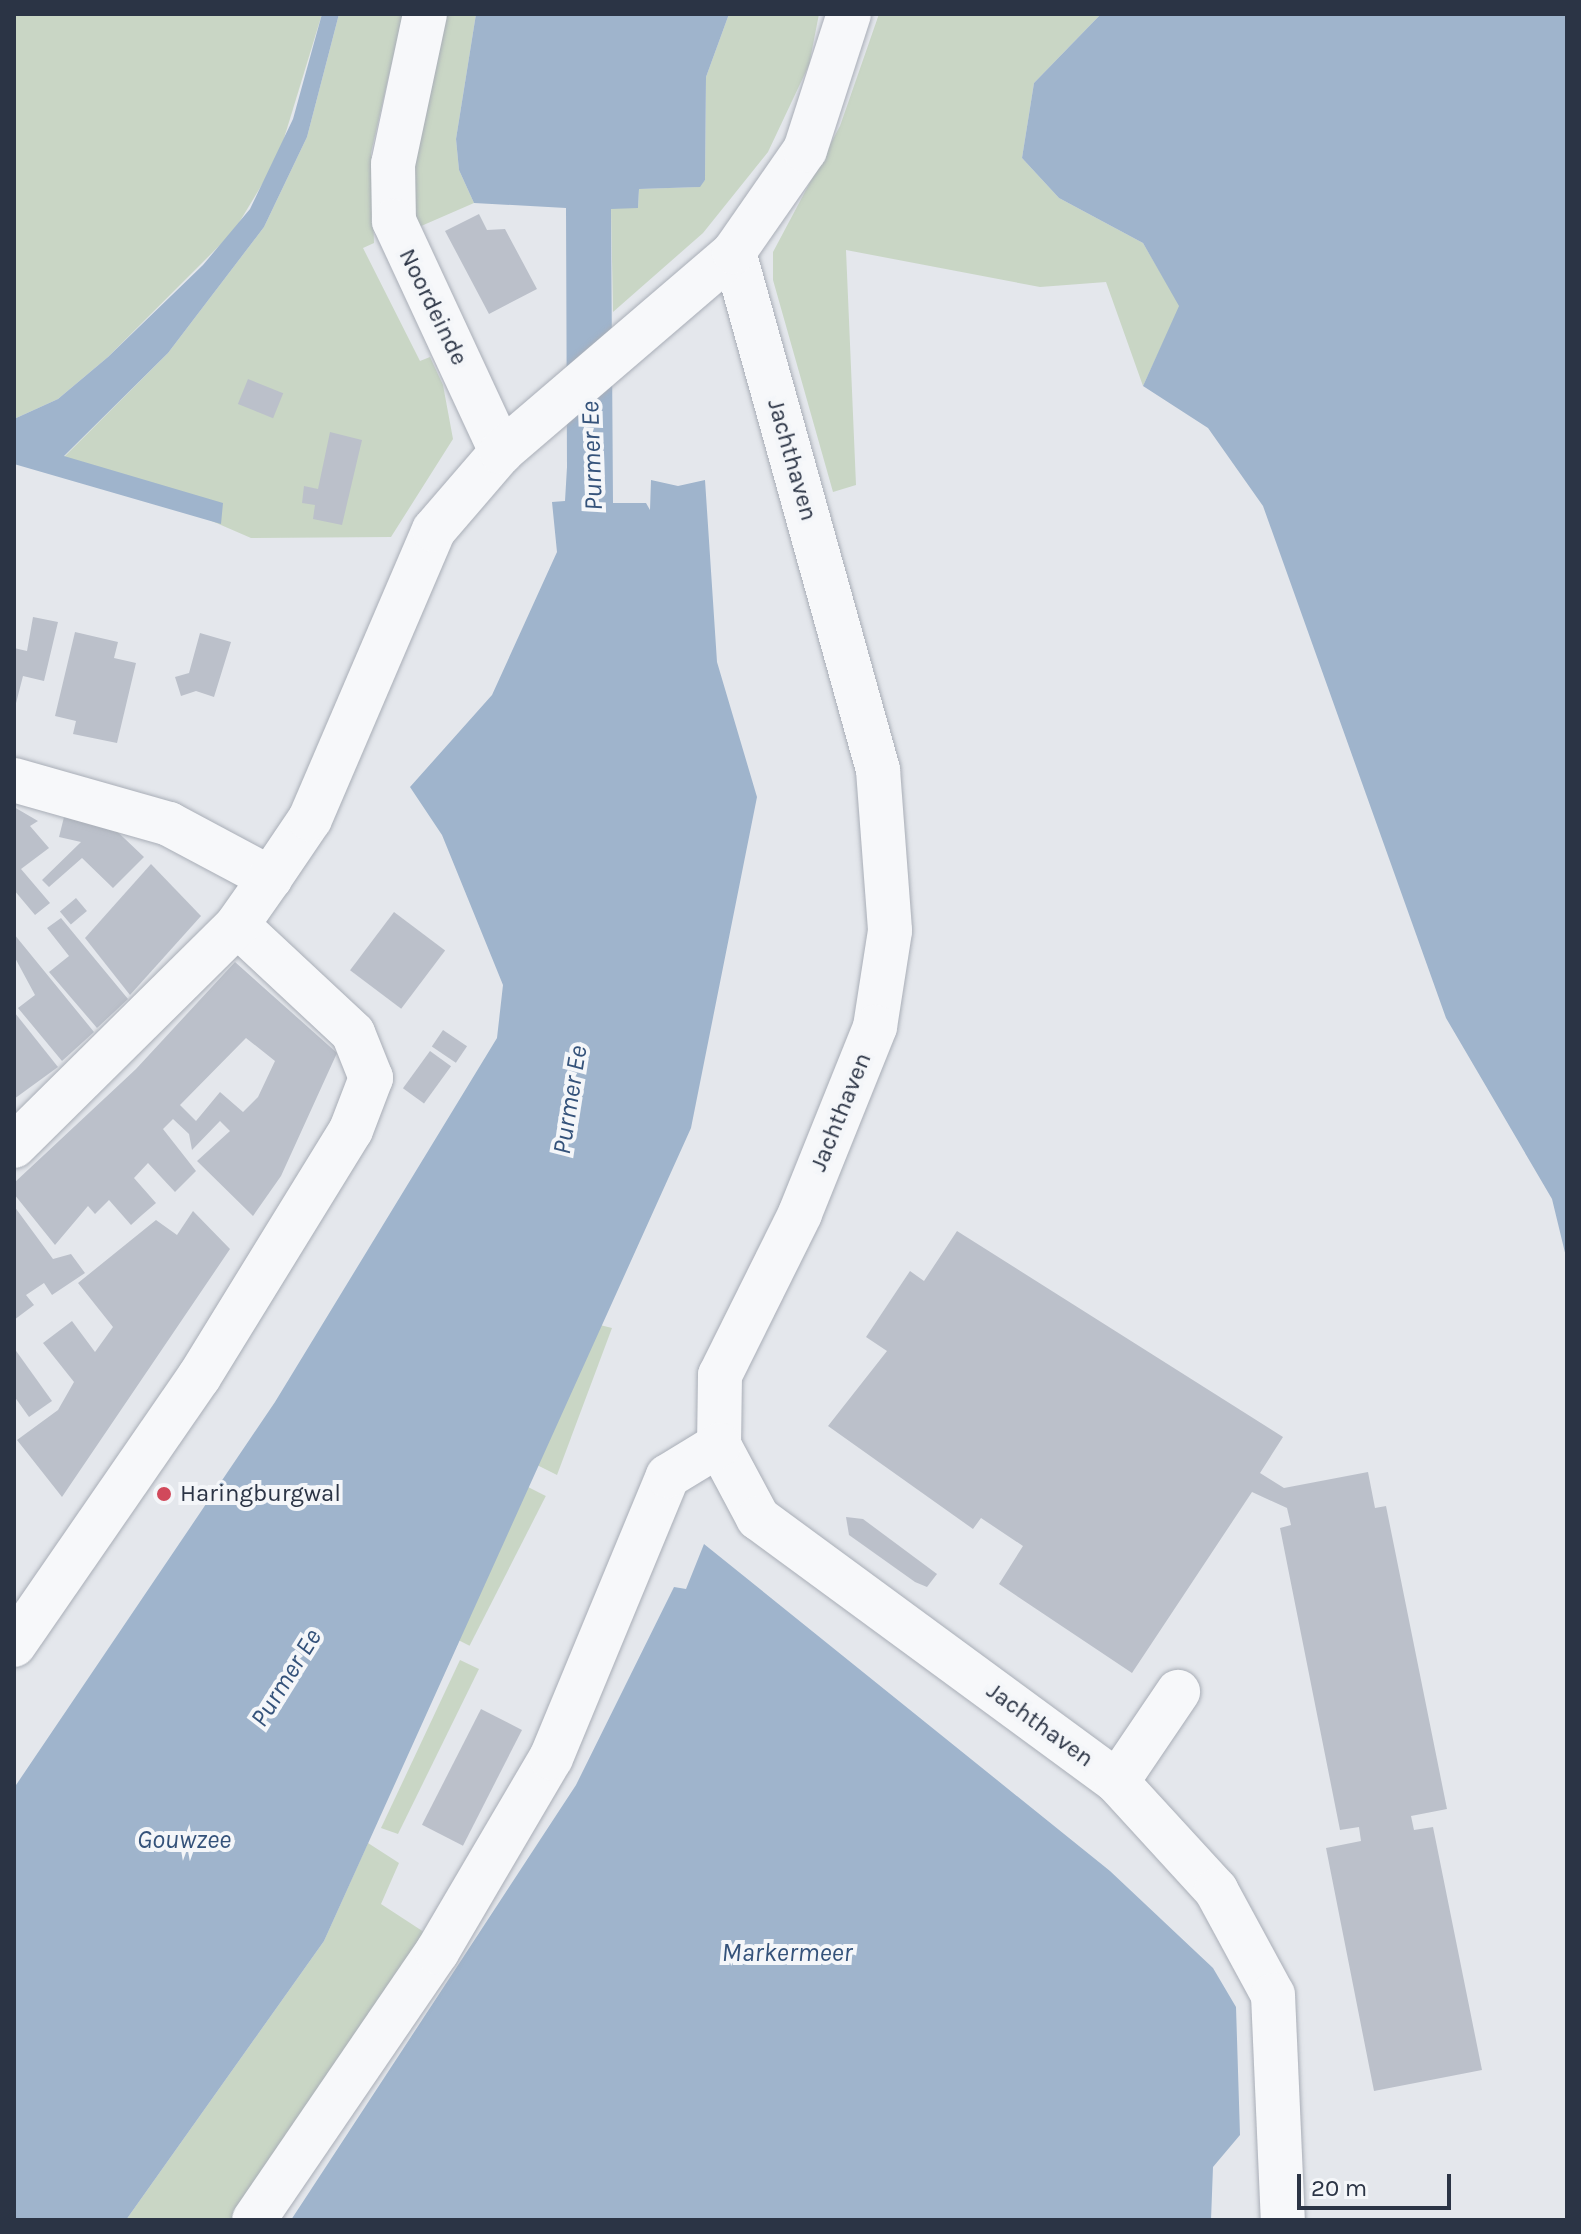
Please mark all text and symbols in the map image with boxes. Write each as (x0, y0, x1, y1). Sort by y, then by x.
street label: Noordeinde (392, 244, 474, 370)
street label: Jachthaven (761, 396, 823, 524)
water label: Purmer Ee (574, 401, 610, 511)
water label: Purmer Ee (546, 1043, 594, 1157)
street label: Jachthaven (804, 1048, 878, 1176)
place label: Haringburgwal (180, 1480, 341, 1508)
marker: Haringburgwal (155, 1485, 173, 1503)
water label: Purmer Ee (244, 1623, 328, 1733)
street label: Jachthaven (981, 1677, 1099, 1773)
water label: Gouwzee (137, 1824, 231, 1856)
water label: Markermeer (722, 1937, 852, 1969)
scale bar (1301, 2158, 1455, 2208)
text: 20 m (1311, 2174, 1367, 2202)

